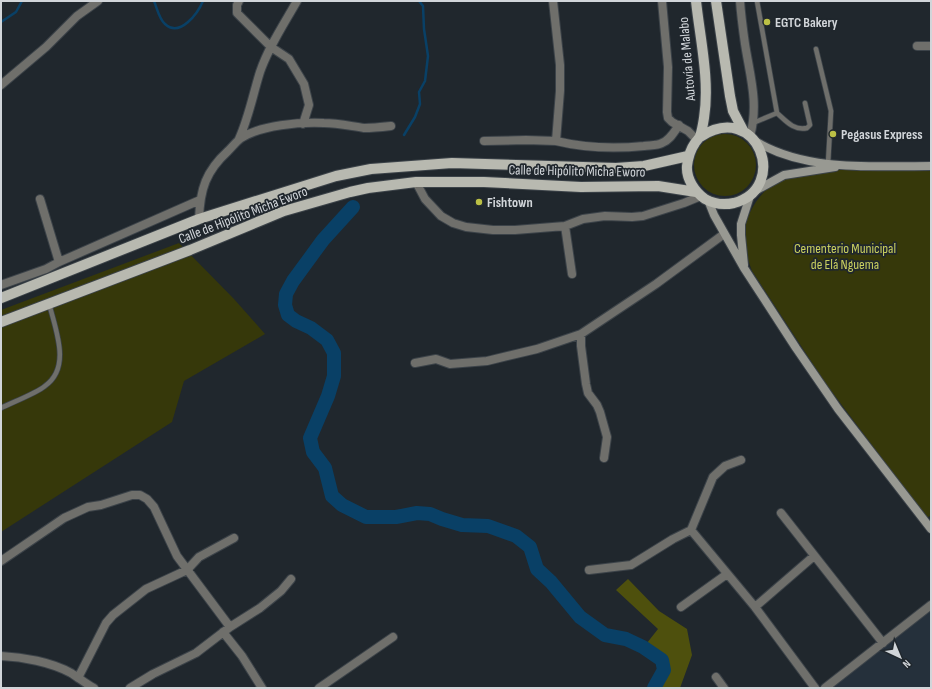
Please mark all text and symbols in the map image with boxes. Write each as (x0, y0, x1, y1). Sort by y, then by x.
place label: EGTC Bakery (775, 14, 838, 31)
street label: Autovía de Malabo (675, 16, 699, 103)
marker: EGTC Bakery (762, 17, 772, 27)
place label: Pegasus Express (841, 126, 923, 143)
marker: Pegasus Express (828, 129, 838, 139)
street label: Calle de Hipólito Micha Eworo (508, 161, 646, 181)
street label: Calle de Hipólito Micha Eworo (176, 182, 310, 247)
place label: Fishtown (487, 194, 533, 211)
marker: Fishtown (474, 197, 484, 207)
park label: Cementerio Municipal de Elá Nguema (794, 240, 896, 273)
north arrow (880, 637, 920, 677)
text: N (900, 657, 913, 671)

